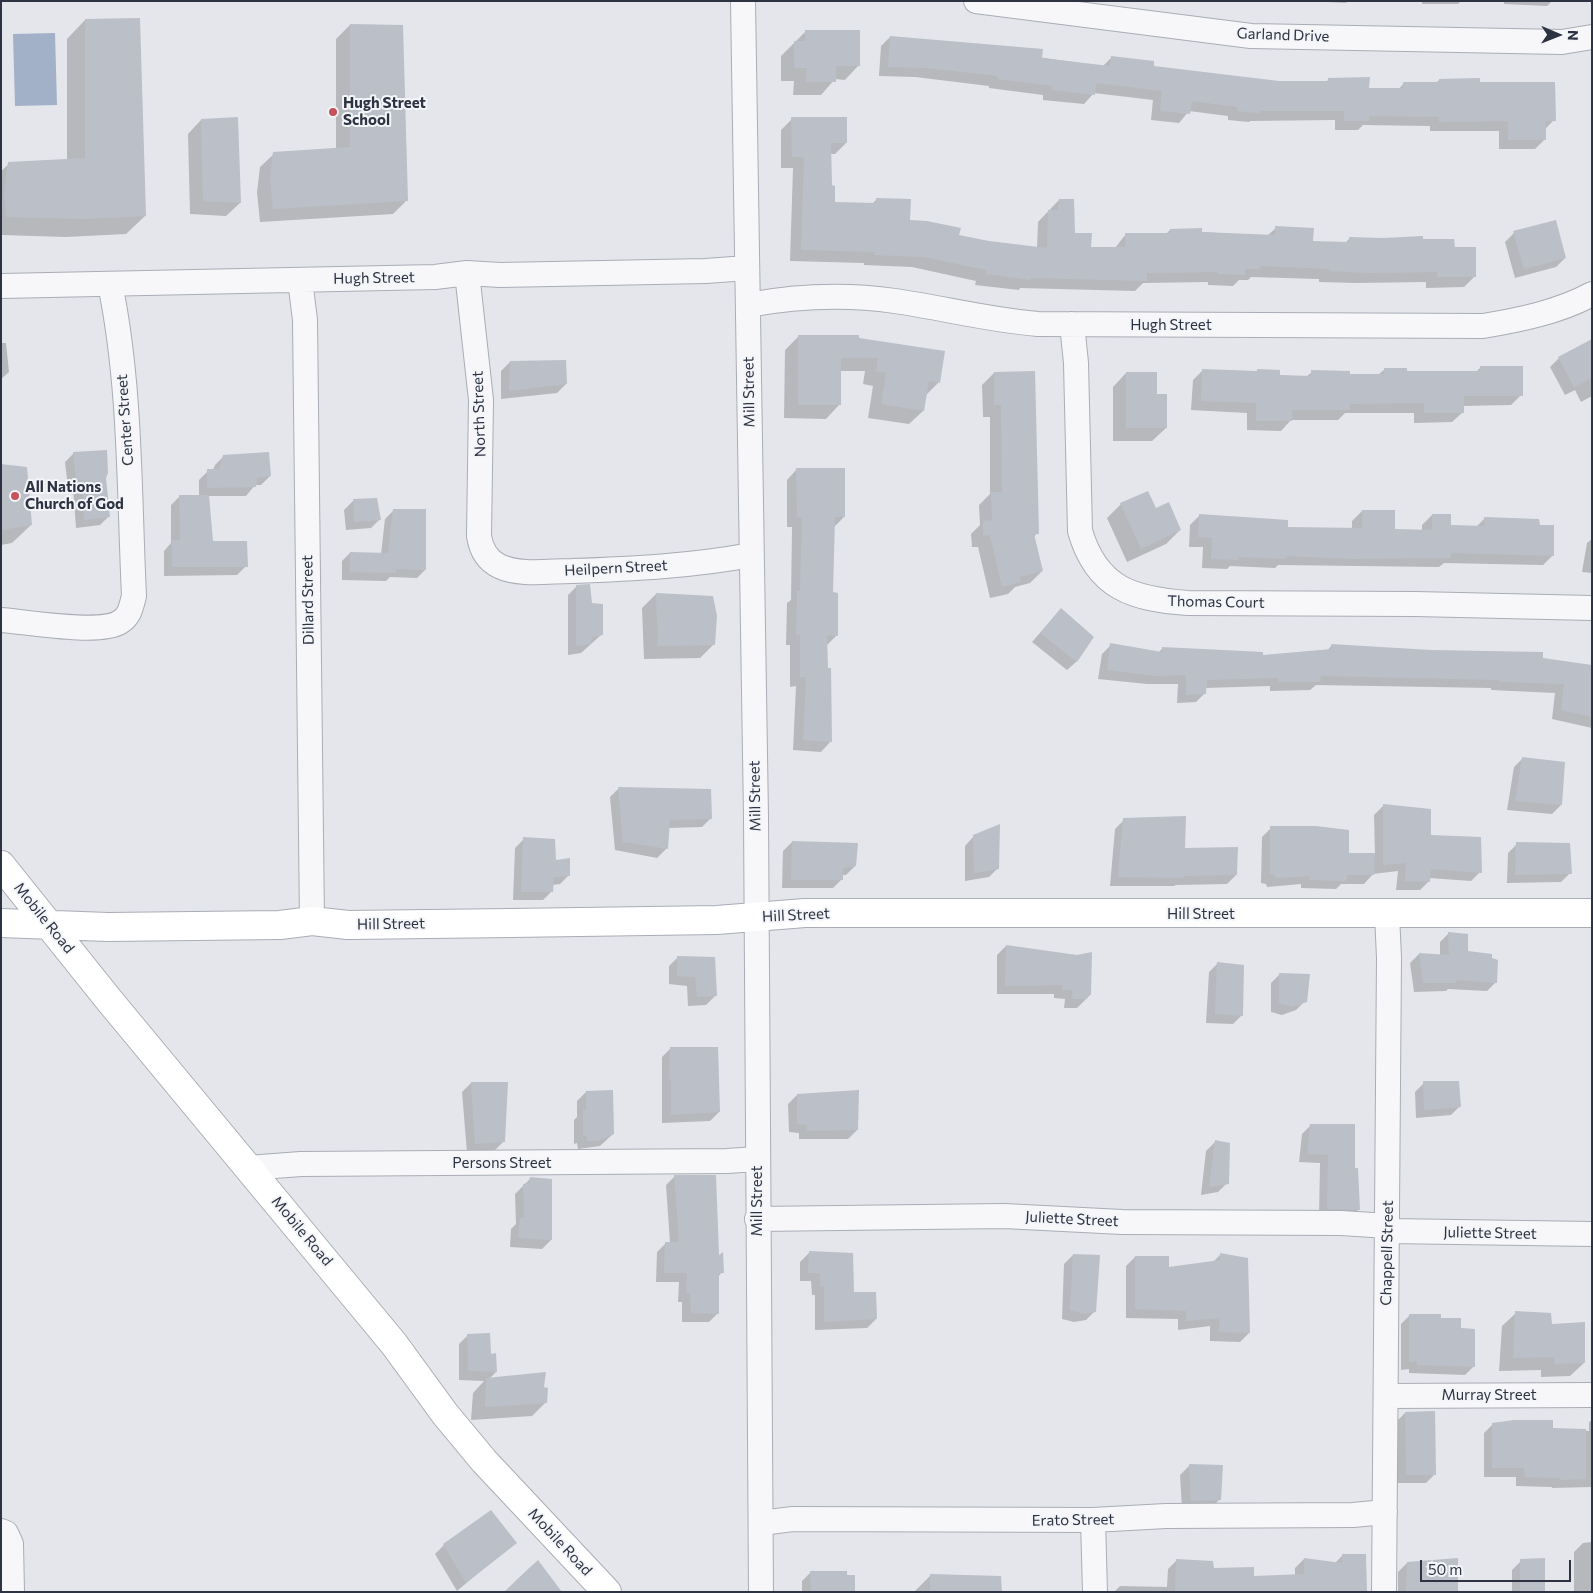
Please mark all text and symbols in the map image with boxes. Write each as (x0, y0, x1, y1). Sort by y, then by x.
north arrow (1533, 10, 1583, 60)
street label: Garland Drive (1236, 24, 1330, 46)
text: N (1565, 30, 1582, 41)
place label: Hugh Street School (343, 94, 426, 129)
marker: Hugh Street School (327, 106, 339, 118)
street label: Hugh Street (333, 268, 415, 288)
street label: Hugh Street (1130, 316, 1212, 334)
street label: Mill Street (739, 356, 759, 428)
street label: North Street (468, 371, 490, 457)
street label: Center Street (113, 373, 137, 467)
place label: All Nations Church of God (25, 478, 124, 513)
marker: All Nations Church of God (9, 490, 21, 502)
street label: Dillard Street (298, 555, 318, 645)
street label: Heilpern Street (564, 556, 668, 580)
street label: Thomas Court (1167, 592, 1265, 612)
street label: Mill Street (745, 760, 765, 832)
street label: Mobile Road (10, 879, 78, 957)
street label: Hill Street (762, 904, 830, 926)
street label: Hill Street (1167, 905, 1235, 923)
street label: Hill Street (357, 914, 425, 934)
street label: Persons Street (452, 1154, 552, 1172)
street label: Mill Street (748, 1165, 766, 1237)
street label: Mobile Road (268, 1192, 336, 1270)
street label: Chappell Street (1377, 1200, 1397, 1306)
street label: Juliette Street (1025, 1208, 1119, 1230)
street label: Juliette Street (1443, 1223, 1537, 1243)
street label: Murray Street (1441, 1386, 1537, 1404)
street label: Mobile Road (524, 1505, 596, 1579)
street label: Erato Street (1031, 1510, 1115, 1530)
scale bar (1423, 1550, 1574, 1582)
text: 50 m (1428, 1560, 1462, 1578)

